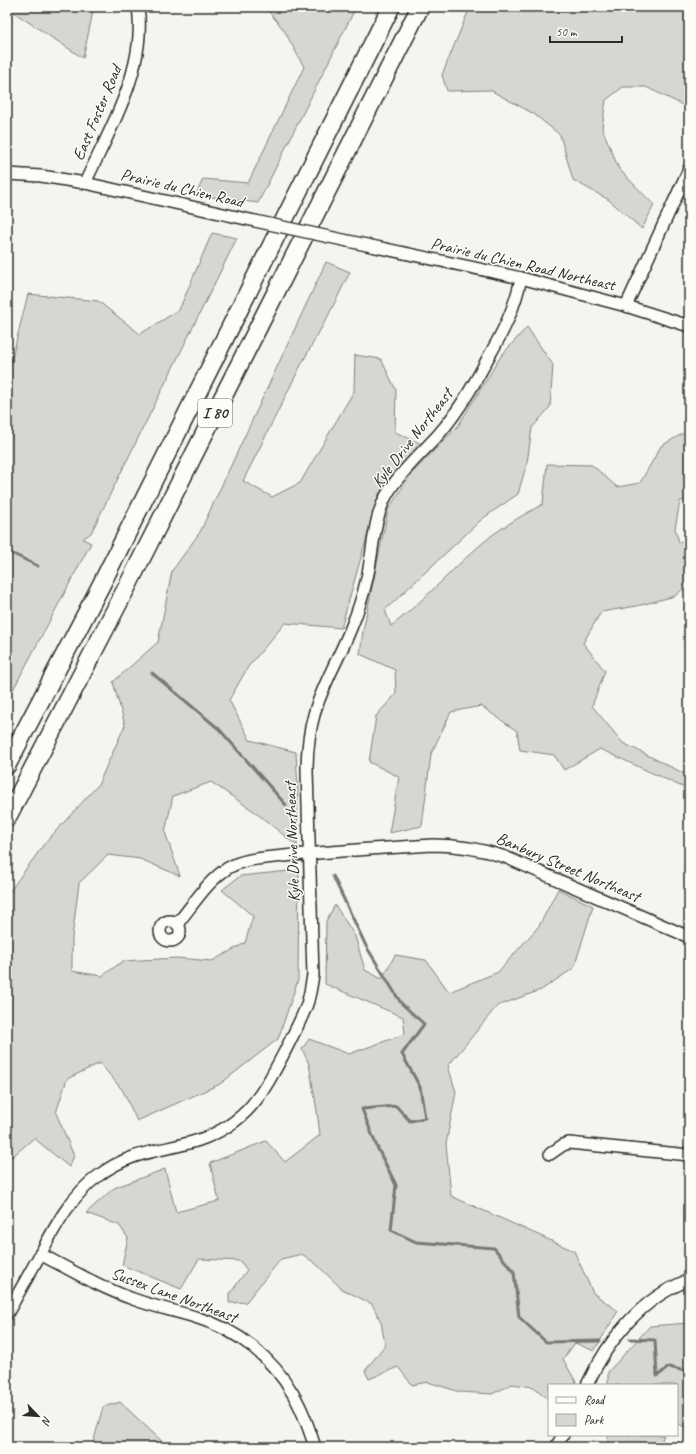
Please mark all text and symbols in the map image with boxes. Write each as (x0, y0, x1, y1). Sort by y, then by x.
scale bar (550, 18, 622, 44)
text: 50 m (556, 24, 578, 40)
street label: East Foster Road (68, 60, 127, 164)
street label: Prairie du Chien Road (119, 164, 248, 213)
street label: Prairie du Chien Road Northeast (429, 233, 619, 296)
street label: Kyle Drive Northeast (367, 382, 459, 492)
road number: I 80 (198, 399, 232, 427)
street label: Kyle Drive Northeast (279, 779, 305, 902)
street label: Banbury Street Northeast (493, 827, 645, 908)
street label: Sussex Lane Northeast (108, 1262, 242, 1328)
legend (548, 1384, 678, 1436)
text: Road (584, 1392, 606, 1408)
north arrow (18, 1396, 58, 1436)
text: Park (584, 1412, 605, 1428)
text: N (38, 1414, 55, 1428)

